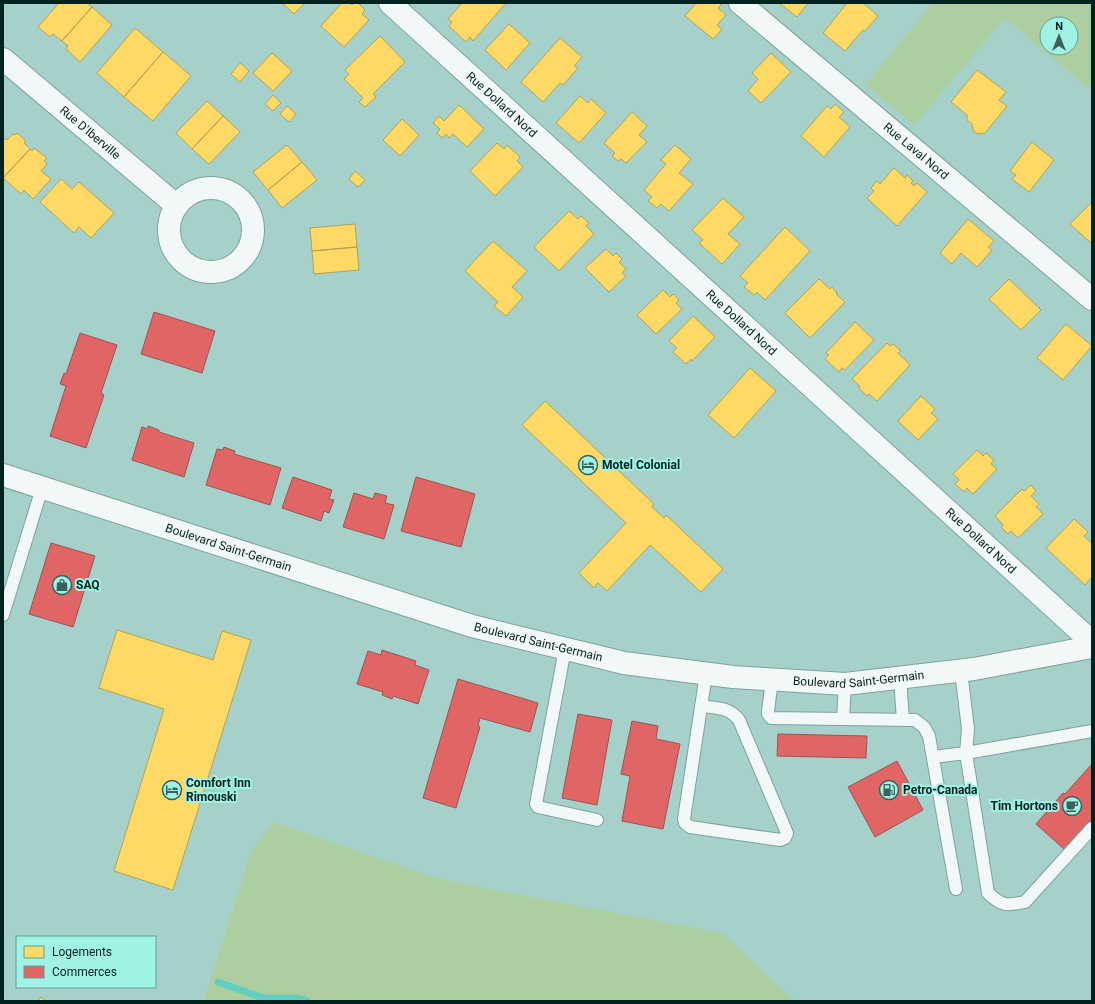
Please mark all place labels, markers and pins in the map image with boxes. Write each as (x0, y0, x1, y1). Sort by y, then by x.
hotel icon: Motel Colonial (577, 454, 599, 476)
place label: Motel Colonial (602, 458, 680, 472)
shop icon: SAQ (51, 574, 73, 596)
place label: SAQ (76, 578, 100, 592)
place label: Comfort Inn Rimouski (186, 776, 251, 804)
hotel icon: Comfort Inn Rimouski (161, 779, 183, 801)
fuel station icon: Petro-Canada (878, 779, 900, 801)
place label: Petro-Canada (903, 783, 978, 797)
cafe icon: Tim Hortons (1061, 795, 1083, 817)
place label: Tim Hortons (991, 799, 1058, 813)

